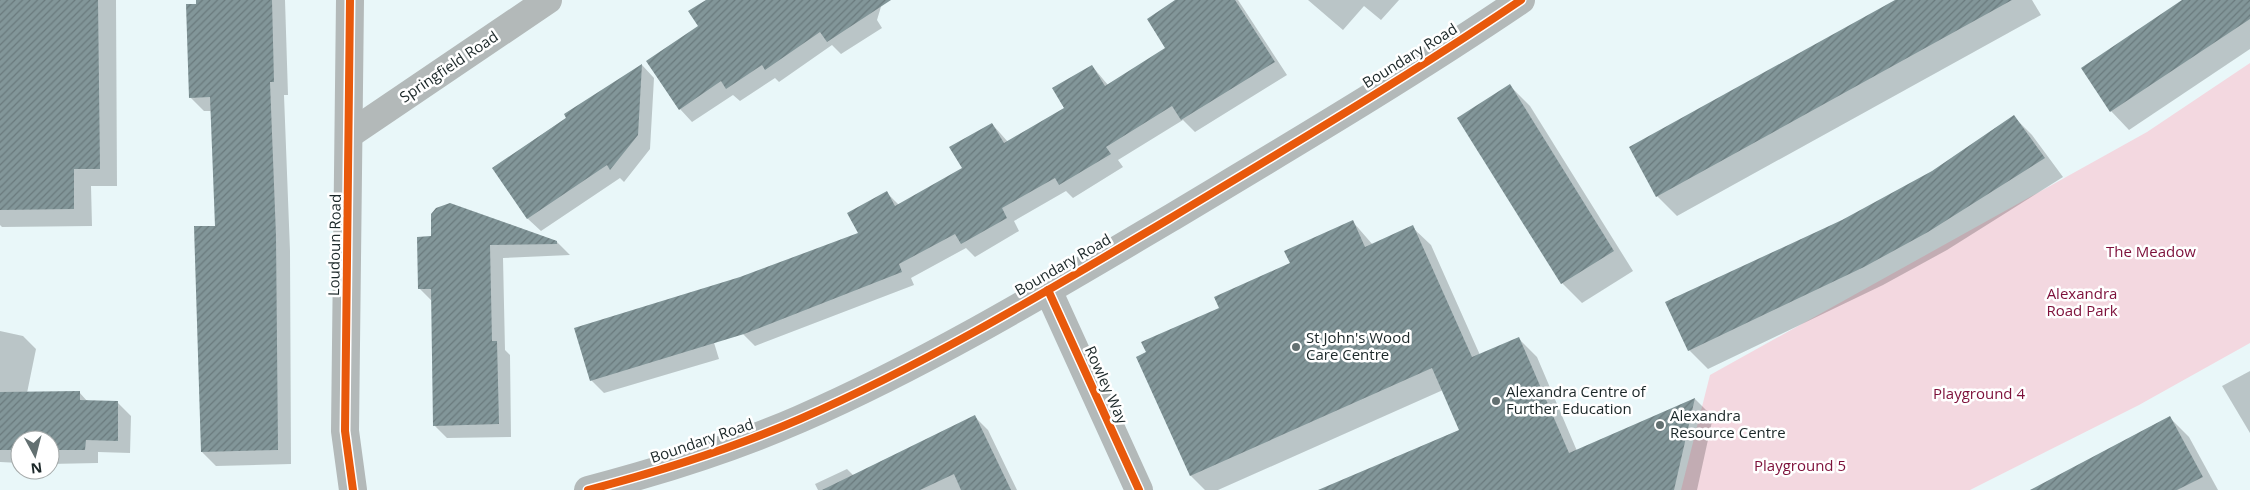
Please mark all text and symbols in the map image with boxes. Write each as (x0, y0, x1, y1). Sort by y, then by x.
street label: Boundary Road (1358, 18, 1461, 92)
street label: Springfield Road (395, 26, 502, 106)
street label: Loudoun Road (323, 194, 345, 296)
street label: Boundary Road (1011, 228, 1114, 300)
park label: The Meadow (2106, 241, 2196, 261)
park label: Alexandra Road Park (2046, 283, 2118, 320)
place label: St John's Wood Care Centre (1306, 327, 1410, 364)
marker: St John's Wood Care Centre (1290, 341, 1302, 353)
street label: Rowley Way (1081, 343, 1133, 427)
place label: Alexandra Centre of Further Education (1506, 381, 1647, 418)
park label: Playground 4 (1933, 383, 2025, 403)
marker: Alexandra Centre of Further Education (1490, 395, 1502, 407)
place label: Alexandra Resource Centre (1670, 405, 1786, 442)
street label: Boundary Road (647, 413, 756, 467)
marker: Alexandra Resource Centre (1654, 419, 1666, 431)
north arrow (10, 430, 60, 480)
park label: Playground 5 (1754, 455, 1846, 475)
text: N (30, 458, 43, 479)

